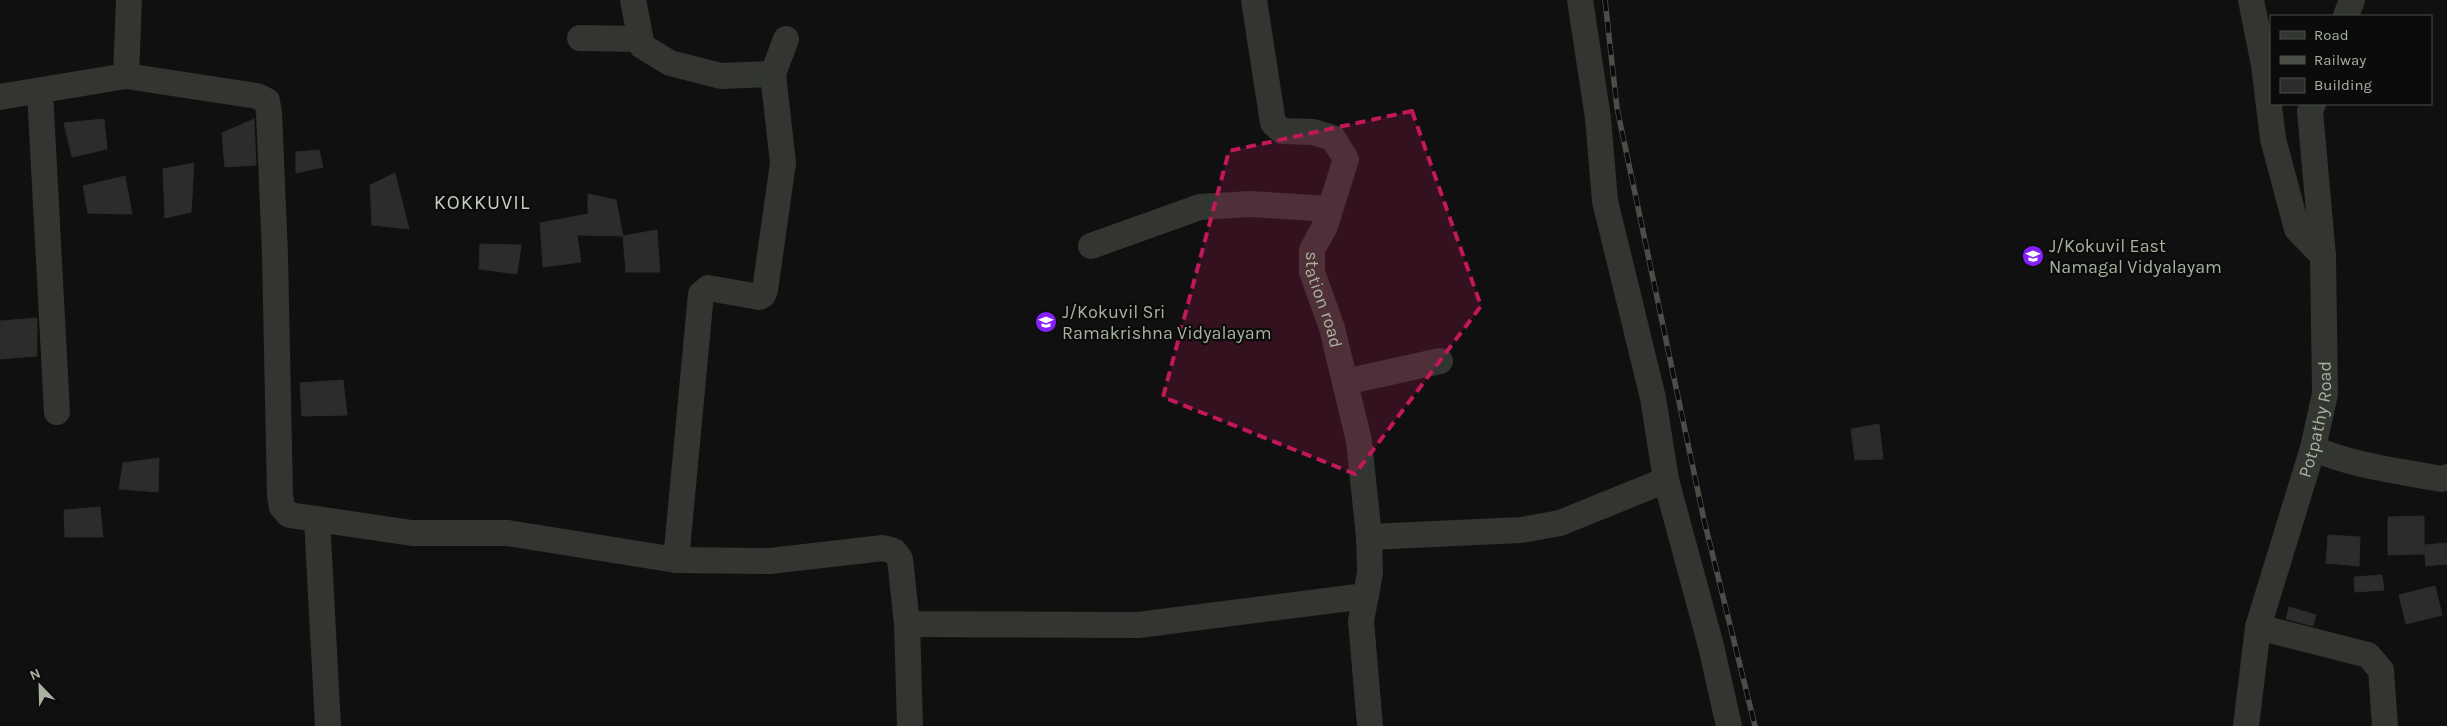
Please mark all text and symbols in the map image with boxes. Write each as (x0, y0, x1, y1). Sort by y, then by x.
legend (2270, 15, 2432, 105)
text: Road (2314, 26, 2349, 44)
text: Railway (2314, 51, 2366, 69)
text: Building (2314, 76, 2372, 94)
district label: KOKKUVIL (434, 191, 530, 214)
place label: J/Kokuvil East Namagal Vidyalayam (2049, 235, 2222, 278)
school or university icon: J/Kokuvil East Namagal Vidyalayam (2021, 244, 2045, 268)
street label: station road (1300, 251, 1347, 350)
place label: J/Kokuvil Sri Ramakrishna Vidyalayam (1062, 301, 1272, 344)
school or university icon: J/Kokuvil Sri Ramakrishna Vidyalayam (1034, 310, 1058, 334)
street label: Potpathy Road (2294, 361, 2336, 480)
north arrow (15, 661, 65, 711)
text: N (27, 665, 43, 684)

